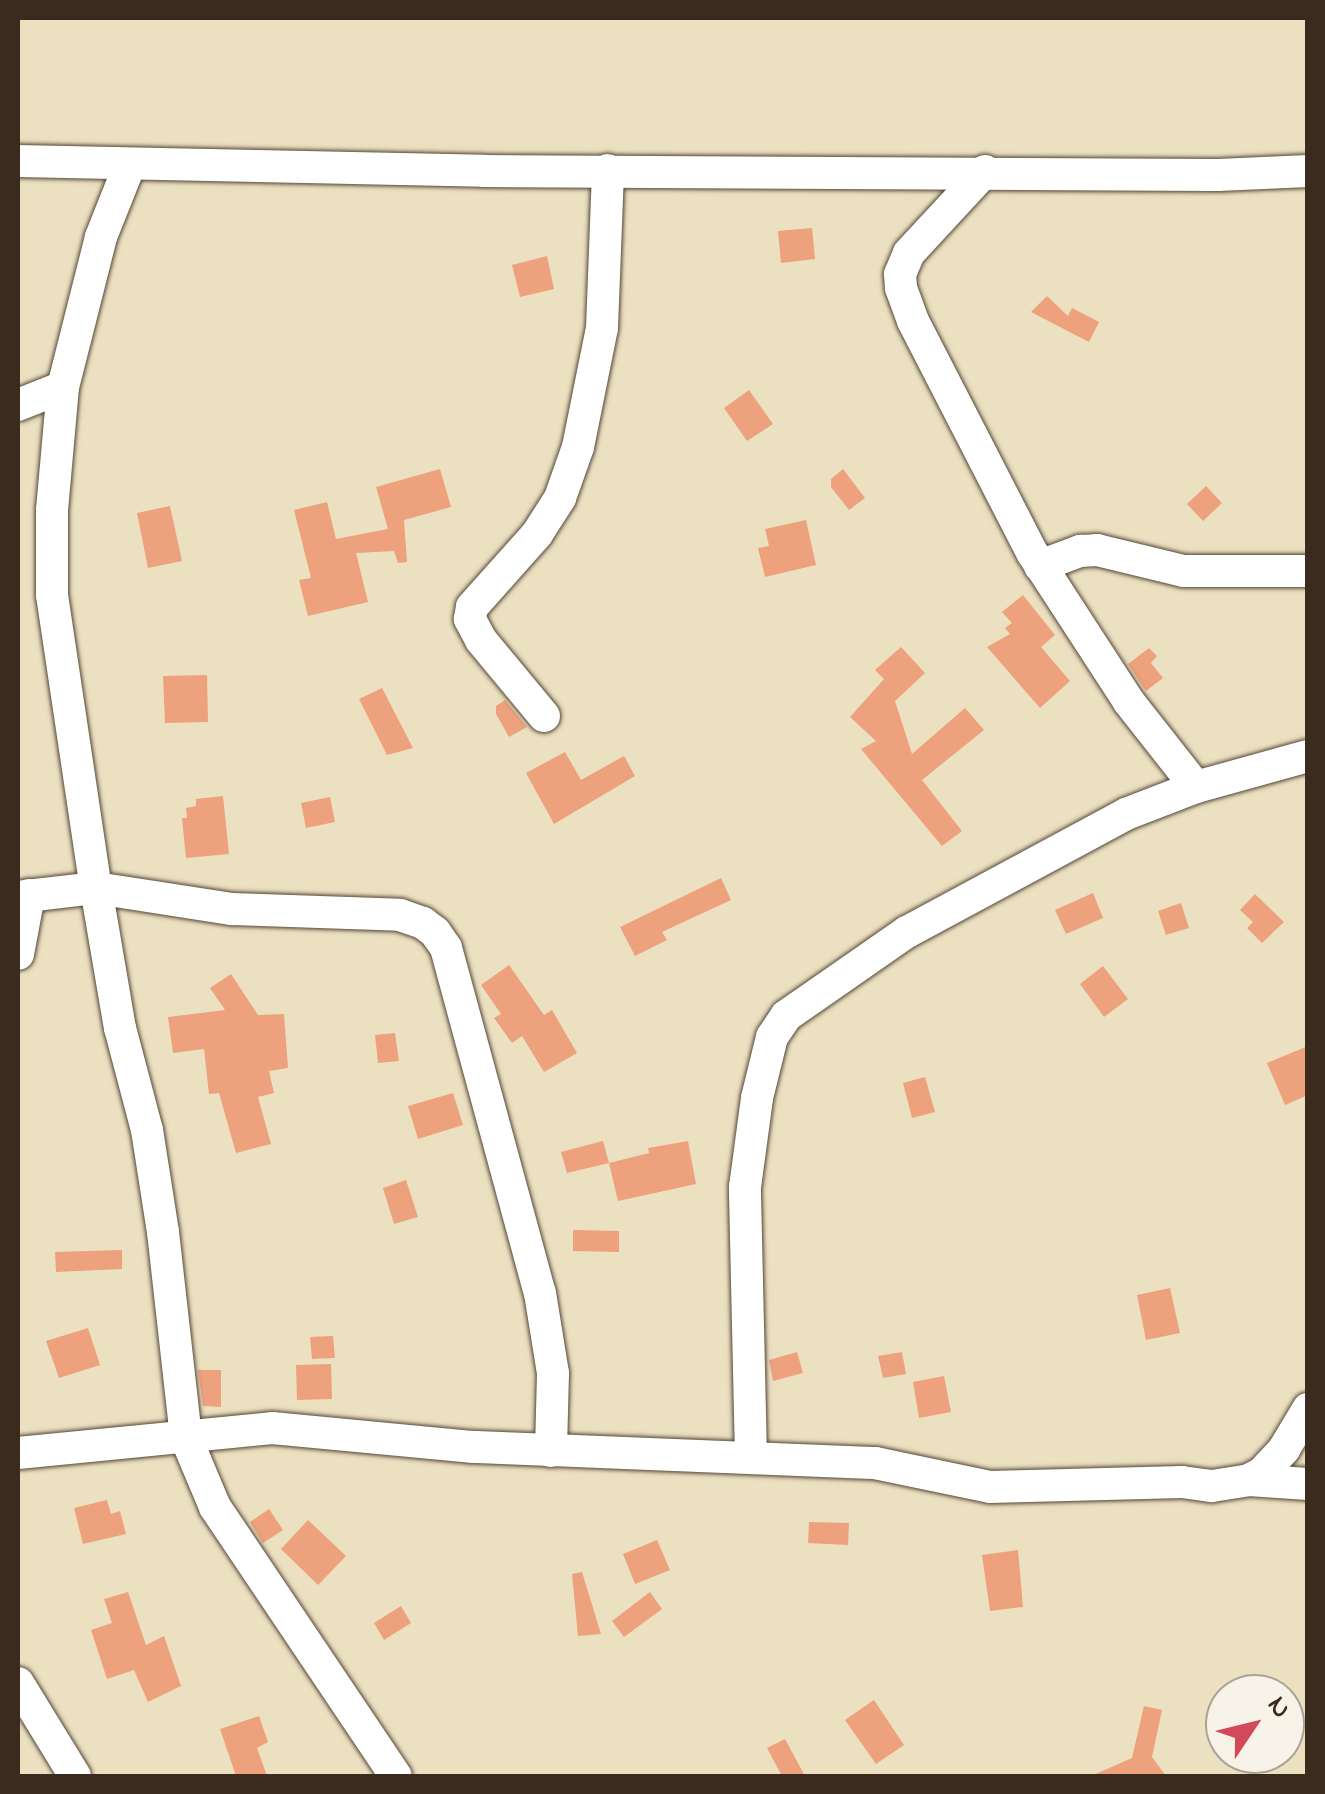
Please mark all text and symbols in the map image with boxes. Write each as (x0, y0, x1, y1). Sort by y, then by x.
north arrow (1205, 1674, 1305, 1774)
text: N (1256, 1688, 1301, 1727)

